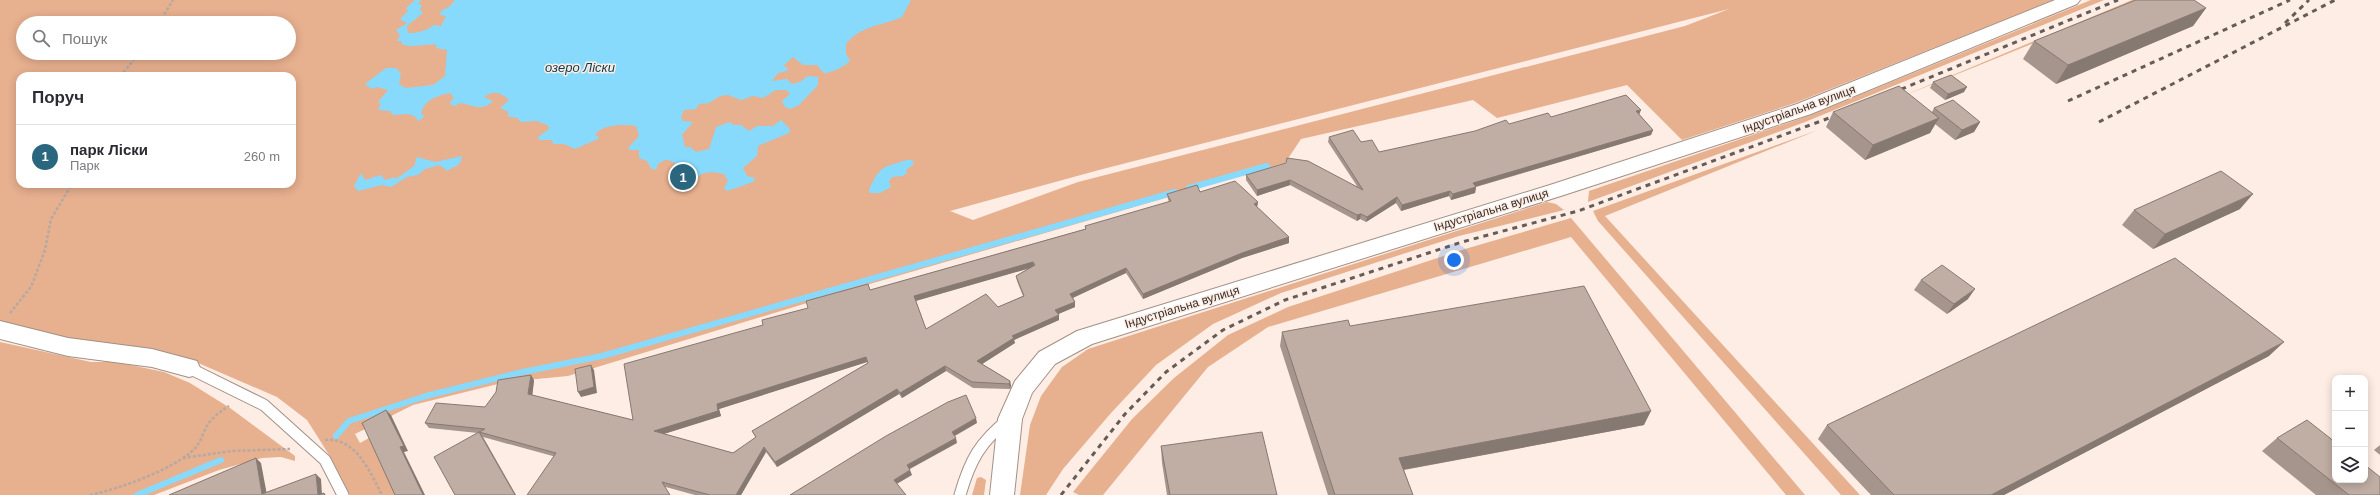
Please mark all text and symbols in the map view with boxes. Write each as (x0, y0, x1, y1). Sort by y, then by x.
search box (16, 16, 296, 60)
icon: search (30, 27, 52, 49)
text: Пошук (62, 30, 107, 47)
water label: озеро Ліски (545, 60, 615, 75)
street label: Індустріальна вулиця (1741, 82, 1857, 136)
text: Поруч (32, 88, 84, 107)
text: парк Ліски (70, 141, 148, 158)
text: 1 (41, 149, 49, 164)
text: 260 m (244, 149, 280, 164)
text: Парк (70, 158, 100, 173)
pin: 1 (670, 162, 696, 192)
street label: Індустріальна вулиця (1432, 186, 1550, 234)
your location (1444, 250, 1464, 270)
street label: Індустріальна вулиця (1123, 283, 1241, 331)
map controls (2332, 375, 2368, 483)
button: + (2332, 375, 2368, 411)
button: − (2332, 411, 2368, 447)
button: layers (2332, 447, 2368, 483)

